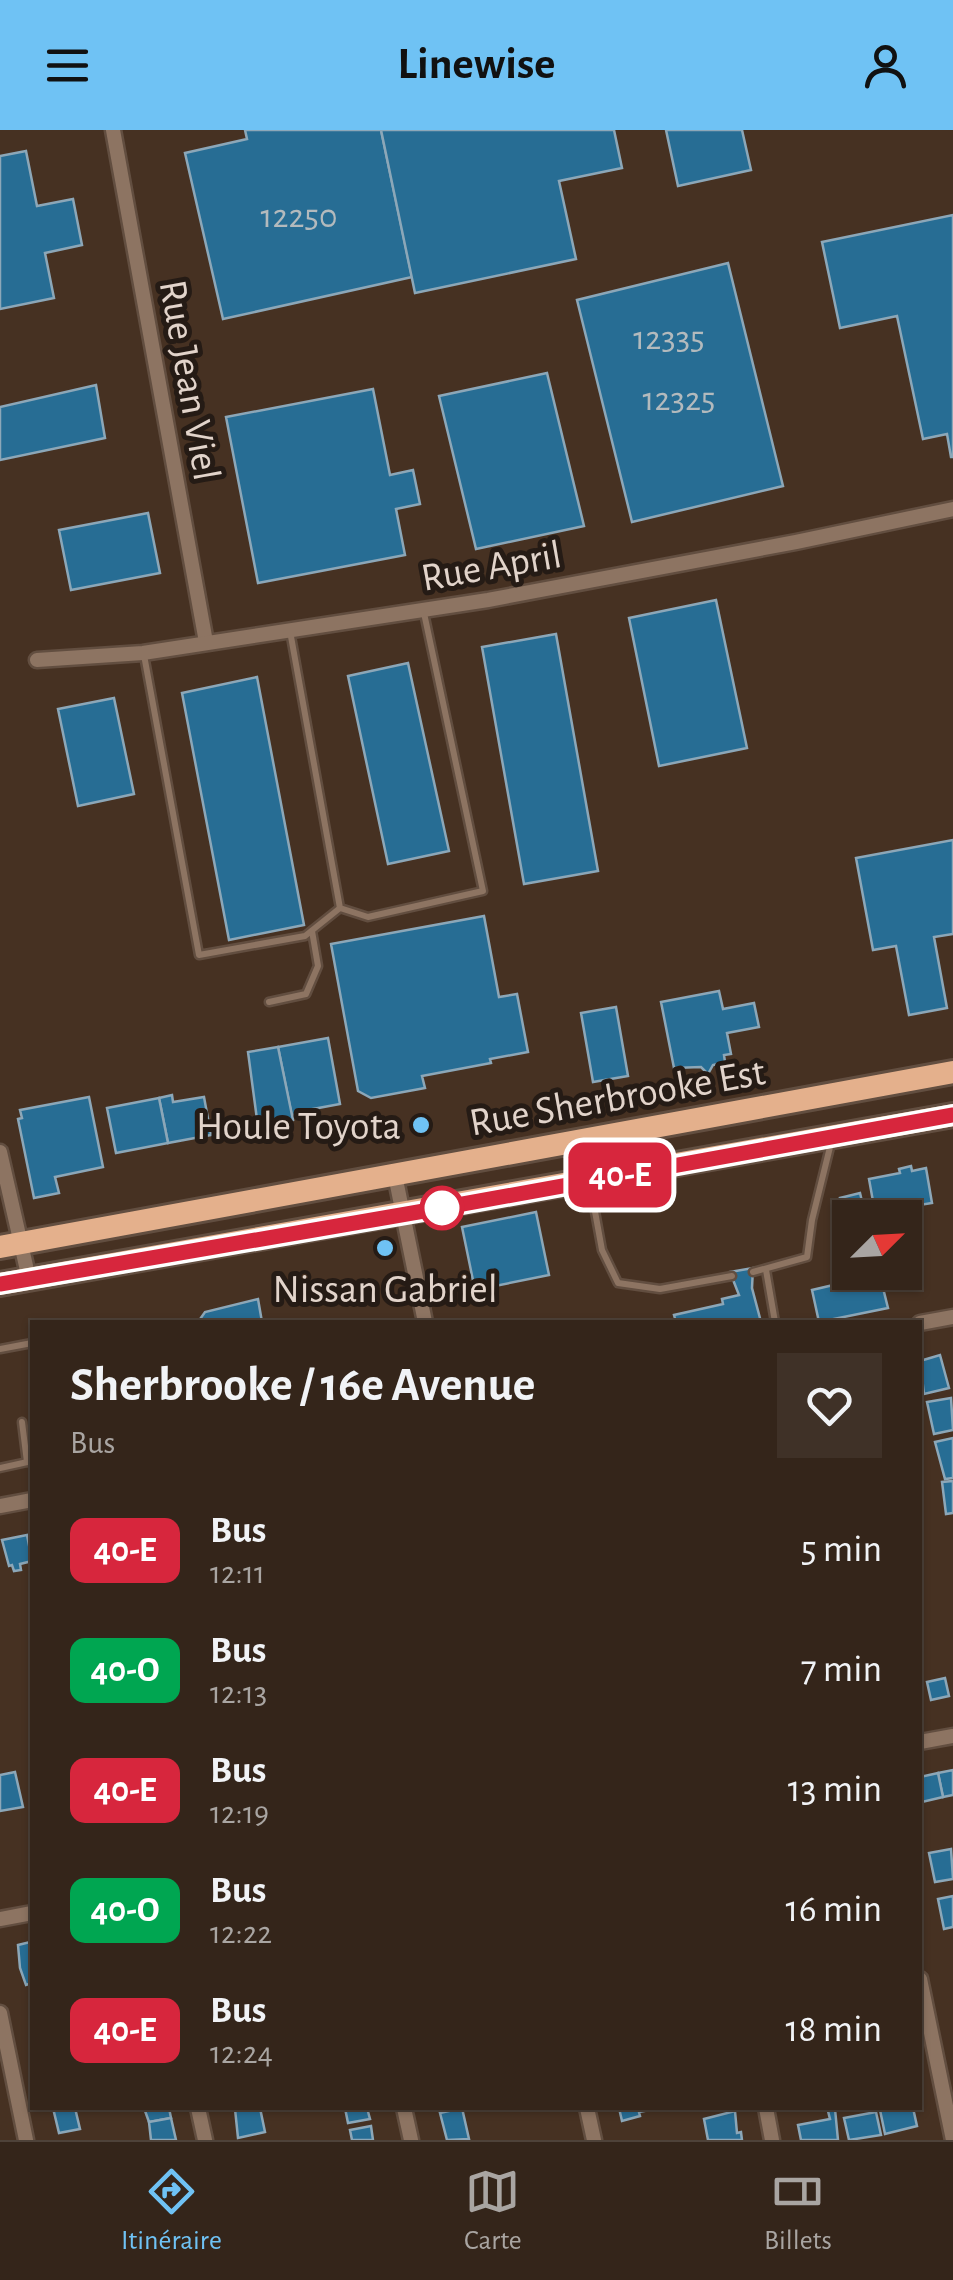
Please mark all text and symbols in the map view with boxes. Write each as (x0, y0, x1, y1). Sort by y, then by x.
icon: menu (40, 38, 95, 93)
icon: person (858, 38, 913, 93)
text: Linewise (398, 42, 555, 87)
house number: 12250 (260, 199, 338, 234)
street label: Rue Jean Viel (152, 277, 226, 484)
house number: 12335 (633, 321, 705, 356)
house number: 12325 (643, 382, 715, 417)
street label: Rue April (418, 535, 565, 599)
street label: Rue Sherbrooke Est (467, 1052, 768, 1144)
place label: Houle Toyota (196, 1107, 401, 1147)
marker: Houle Toyota (410, 1114, 432, 1136)
line badge: 40-E (550, 1142, 690, 1208)
text: 40-E (588, 1158, 652, 1193)
unlabelled marker (421, 1187, 463, 1229)
north arrow (832, 1200, 922, 1290)
map controls (832, 1200, 922, 1290)
marker: Nissan Gabriel (374, 1237, 396, 1259)
place label: Nissan Gabriel (272, 1270, 498, 1310)
button: heart (777, 1353, 882, 1458)
text: Sherbrooke / 16e Avenue (70, 1362, 535, 1410)
text: Bus (70, 1427, 115, 1459)
text: Bus (210, 1512, 266, 1550)
text: 5 min (801, 1531, 882, 1569)
text: 40-E (93, 1533, 157, 1568)
text: 12:11 (210, 1557, 265, 1589)
text: Bus (210, 1632, 266, 1670)
text: 7 min (801, 1651, 882, 1689)
text: 40-O (91, 1653, 160, 1688)
text: 12:13 (210, 1677, 267, 1709)
text: Bus (210, 1752, 266, 1790)
text: 13 min (788, 1771, 882, 1809)
text: 40-E (93, 1773, 157, 1808)
text: 12:19 (210, 1797, 269, 1829)
text: Bus (210, 1872, 266, 1910)
text: 16 min (786, 1891, 882, 1929)
text: 40-O (91, 1893, 160, 1928)
text: 12:22 (210, 1917, 272, 1949)
text: Bus (210, 1992, 266, 2030)
text: 18 min (785, 2011, 882, 2049)
text: 40-E (93, 2013, 157, 2048)
text: 12:24 (210, 2037, 273, 2069)
tab: Itinéraire (121, 2164, 222, 2258)
tab: Carte (464, 2164, 522, 2258)
tab: Billets (764, 2164, 832, 2258)

